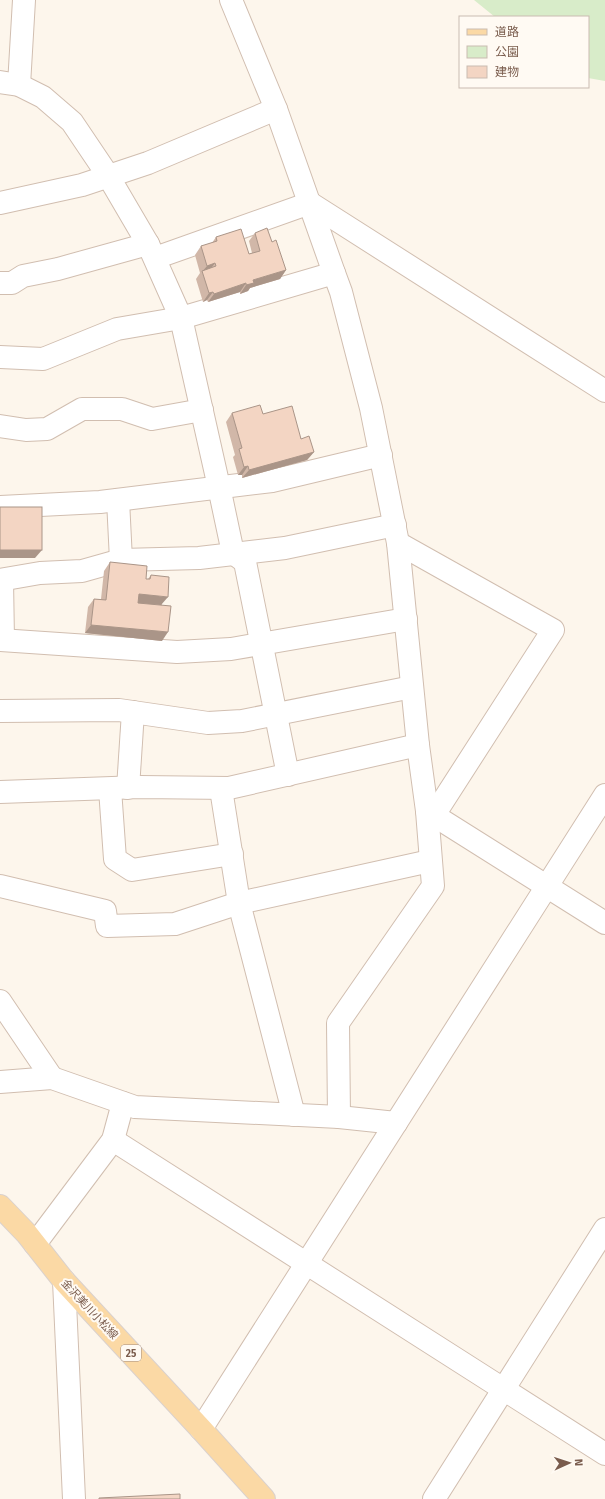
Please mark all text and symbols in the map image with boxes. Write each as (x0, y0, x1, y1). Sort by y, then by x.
legend (459, 16, 589, 88)
text: 道路 (495, 25, 519, 39)
text: 公園 (495, 45, 519, 59)
text: 建物 (495, 65, 519, 79)
street label: 金沢美川小松線 (59, 1277, 121, 1342)
road number: 25 (121, 1345, 141, 1361)
north arrow (549, 1443, 589, 1483)
text: N (572, 1459, 585, 1466)

